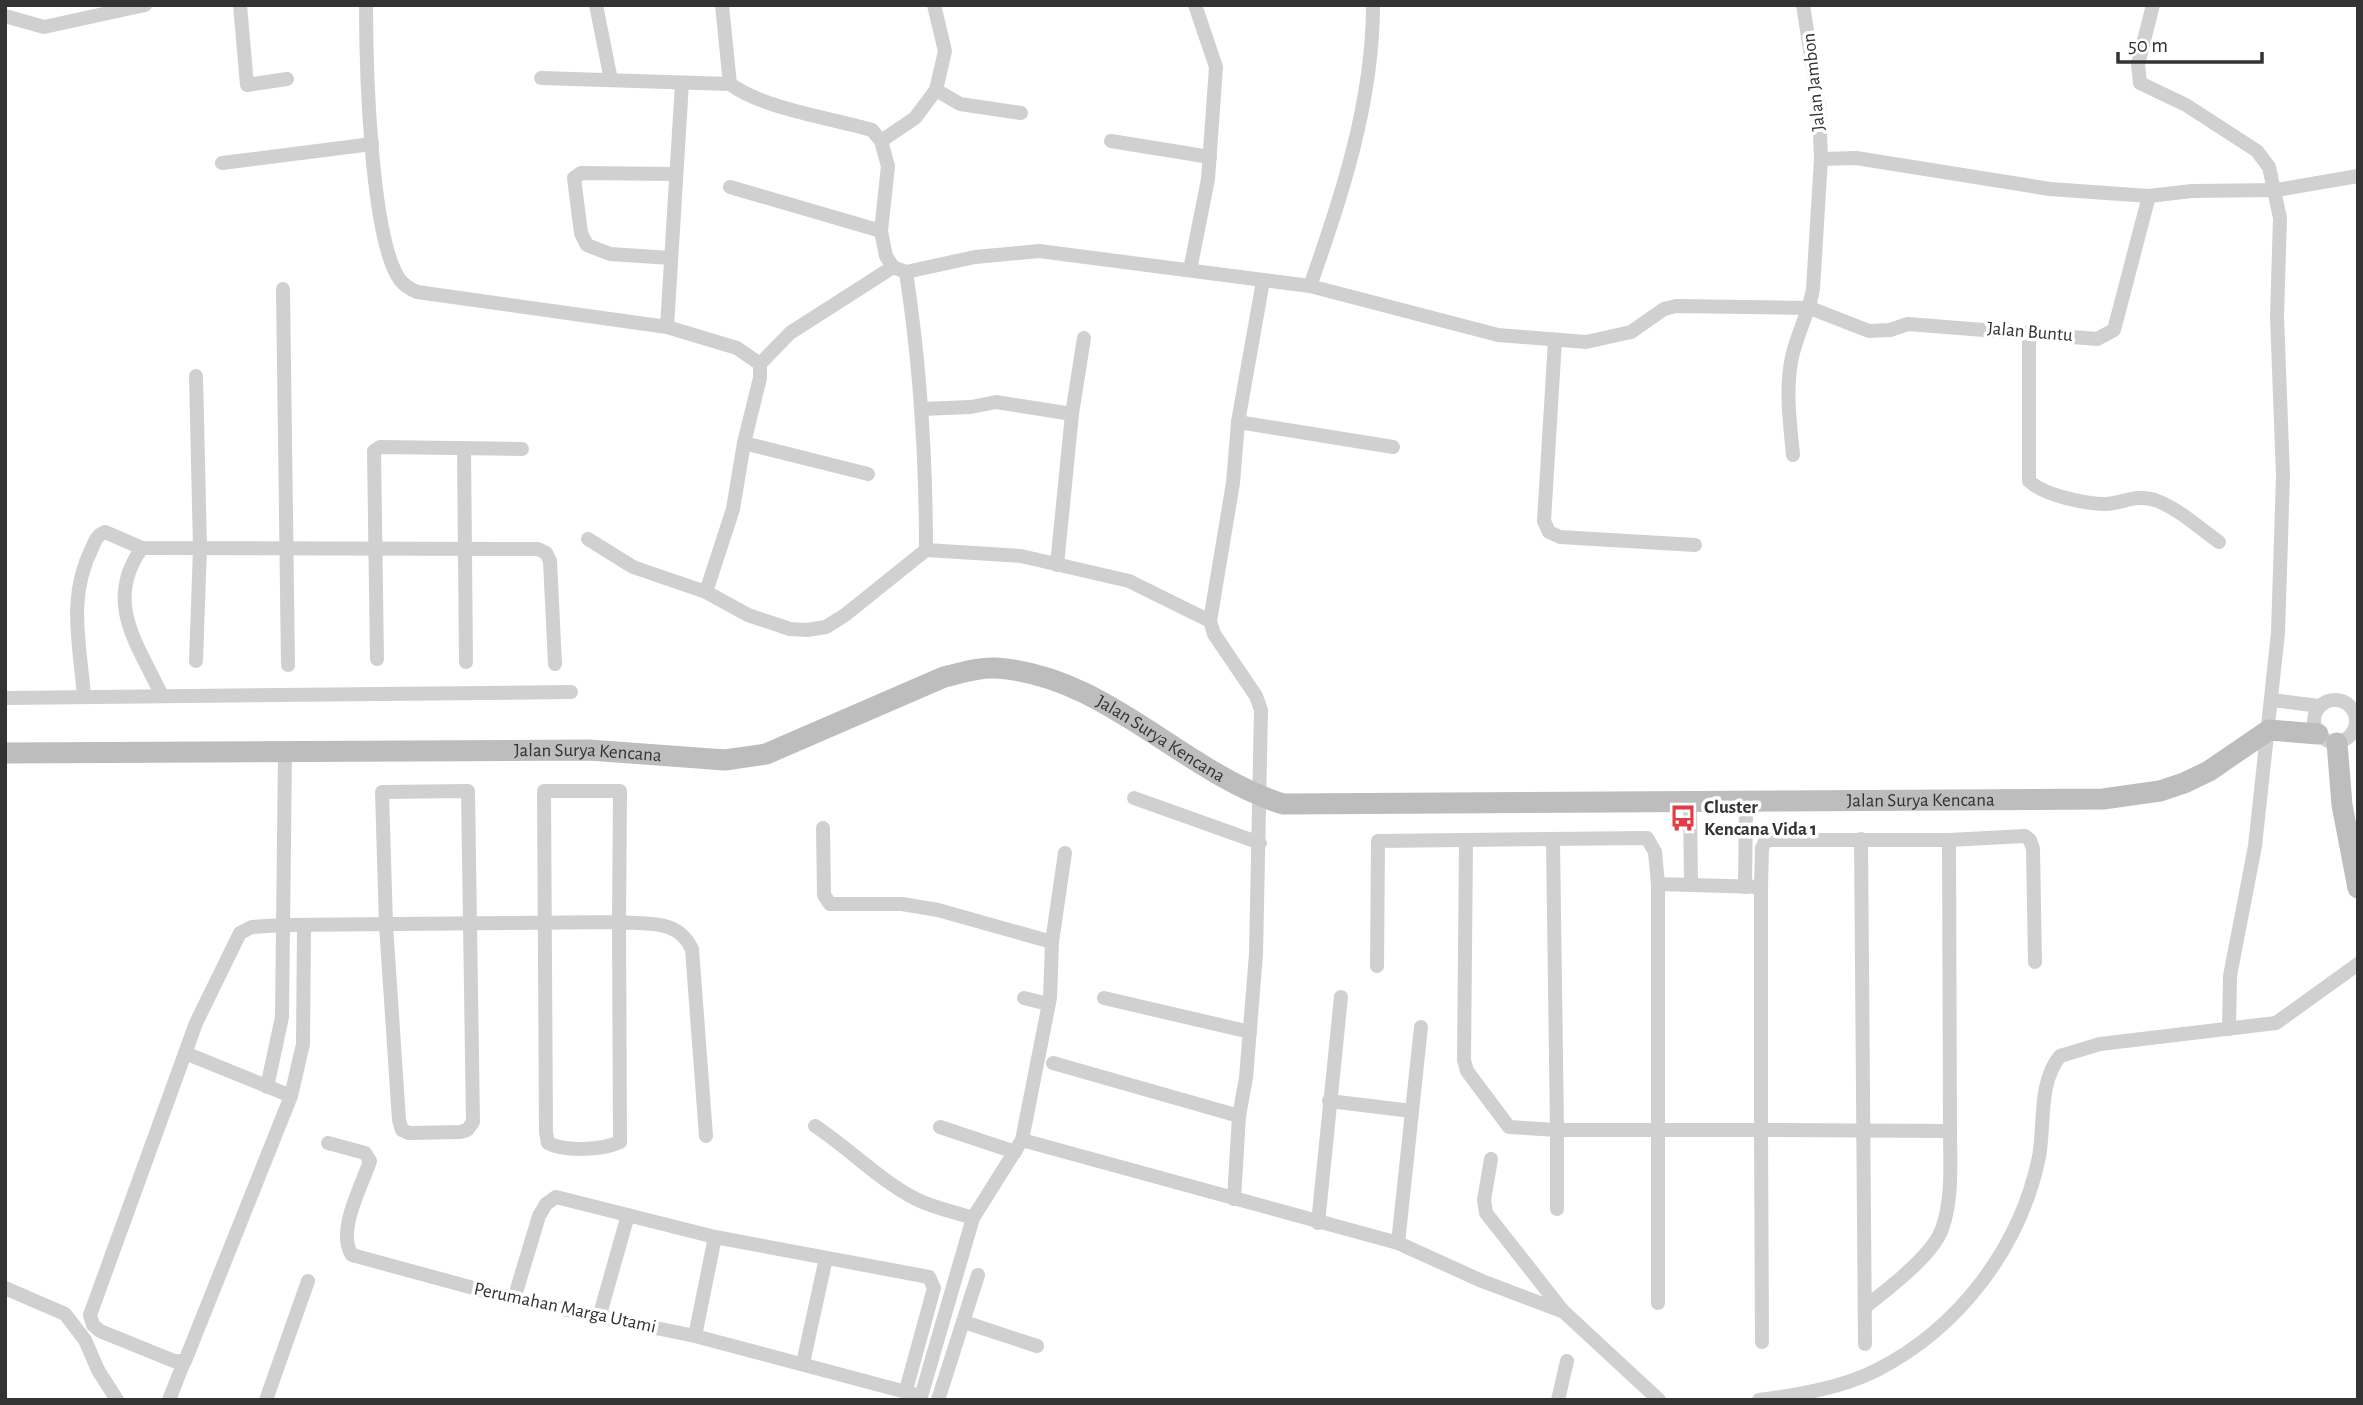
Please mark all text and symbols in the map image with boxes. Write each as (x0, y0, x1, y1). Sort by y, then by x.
scale bar (2118, 21, 2262, 65)
street label: Jalan Jambon (1799, 32, 1829, 132)
text: 50 m (2128, 35, 2168, 56)
street label: Jalan Buntu (1986, 319, 2074, 345)
street label: Jalan Surya Kencana (1093, 691, 1228, 786)
street label: Jalan Surya Kencana (514, 740, 663, 765)
street label: Jalan Surya Kencana (1847, 790, 1995, 810)
place label: Cluster Kencana Vida 1 (1704, 798, 1817, 839)
bus stop icon: Cluster Kencana Vida 1 (1668, 803, 1698, 833)
street label: Perumahan Marga Utami (472, 1279, 658, 1337)

